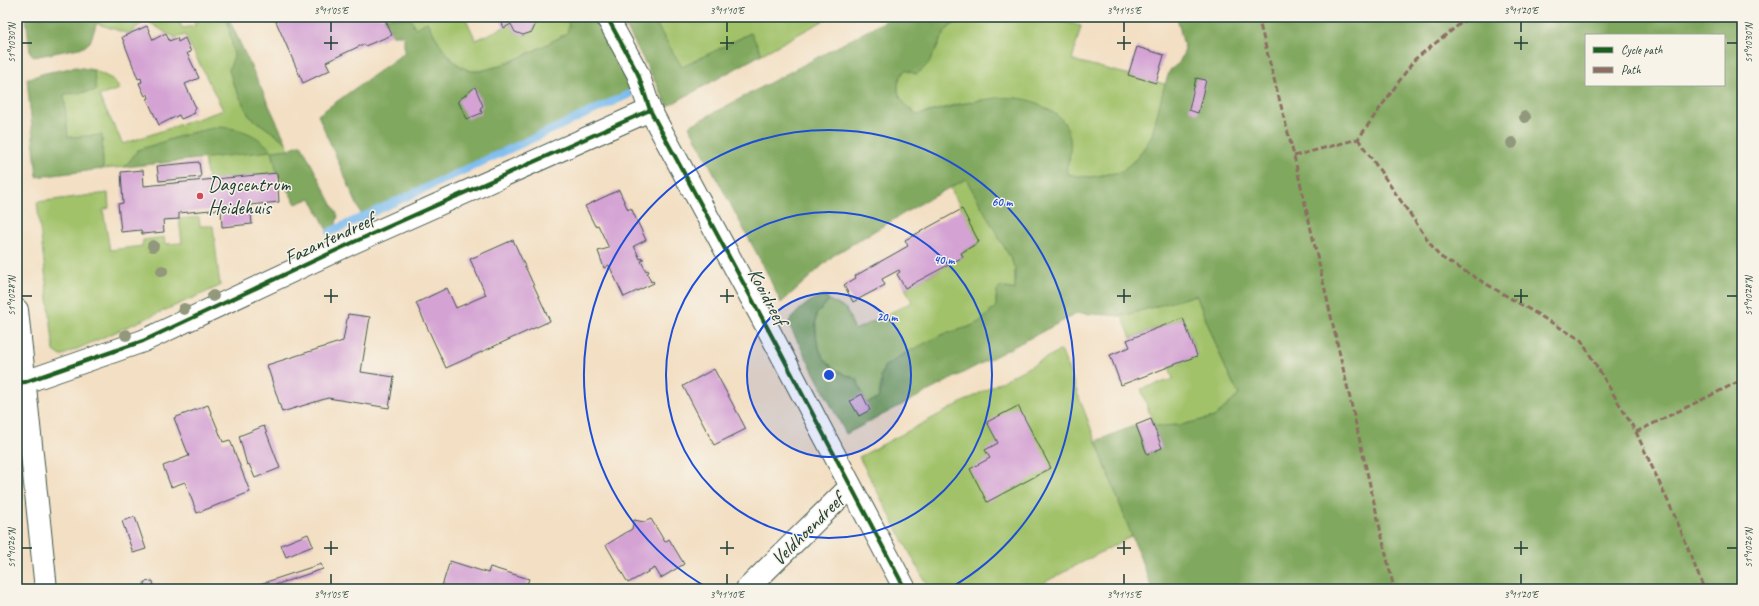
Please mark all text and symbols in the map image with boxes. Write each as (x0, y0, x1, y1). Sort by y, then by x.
text: 3°11'05"E (314, 4, 350, 17)
text: 3°11'10"E (710, 4, 746, 17)
text: 3°11'15"E (1107, 4, 1143, 17)
text: 3°11'20"E (1504, 4, 1540, 17)
text: 51°10'30"N (5, 21, 18, 63)
text: 51°10'30"N (1742, 21, 1755, 63)
legend (1585, 34, 1725, 86)
text: Cycle path (1621, 42, 1663, 58)
text: Path (1621, 62, 1641, 78)
place label: Dagcentrum Heidehuis (208, 172, 291, 220)
marker: Dagcentrum Heidehuis (195, 191, 205, 201)
text: 60 m (992, 194, 1014, 210)
street label: Fazantendreef (280, 205, 382, 270)
text: 40 m (934, 252, 955, 268)
street label: Kooidreef (742, 264, 795, 333)
text: 51°10'28"N (5, 274, 18, 316)
text: 51°10'28"N (1742, 274, 1755, 316)
text: 20 m (877, 309, 898, 325)
centre of rings (822, 368, 836, 382)
street label: Veldhoendreef (766, 485, 852, 571)
text: 51°10'26"N (5, 526, 18, 568)
text: 51°10'26"N (1742, 526, 1755, 568)
text: 3°11'05"E (314, 588, 350, 601)
text: 3°11'10"E (710, 588, 746, 601)
text: 3°11'15"E (1107, 588, 1143, 601)
text: 3°11'20"E (1504, 588, 1540, 601)

